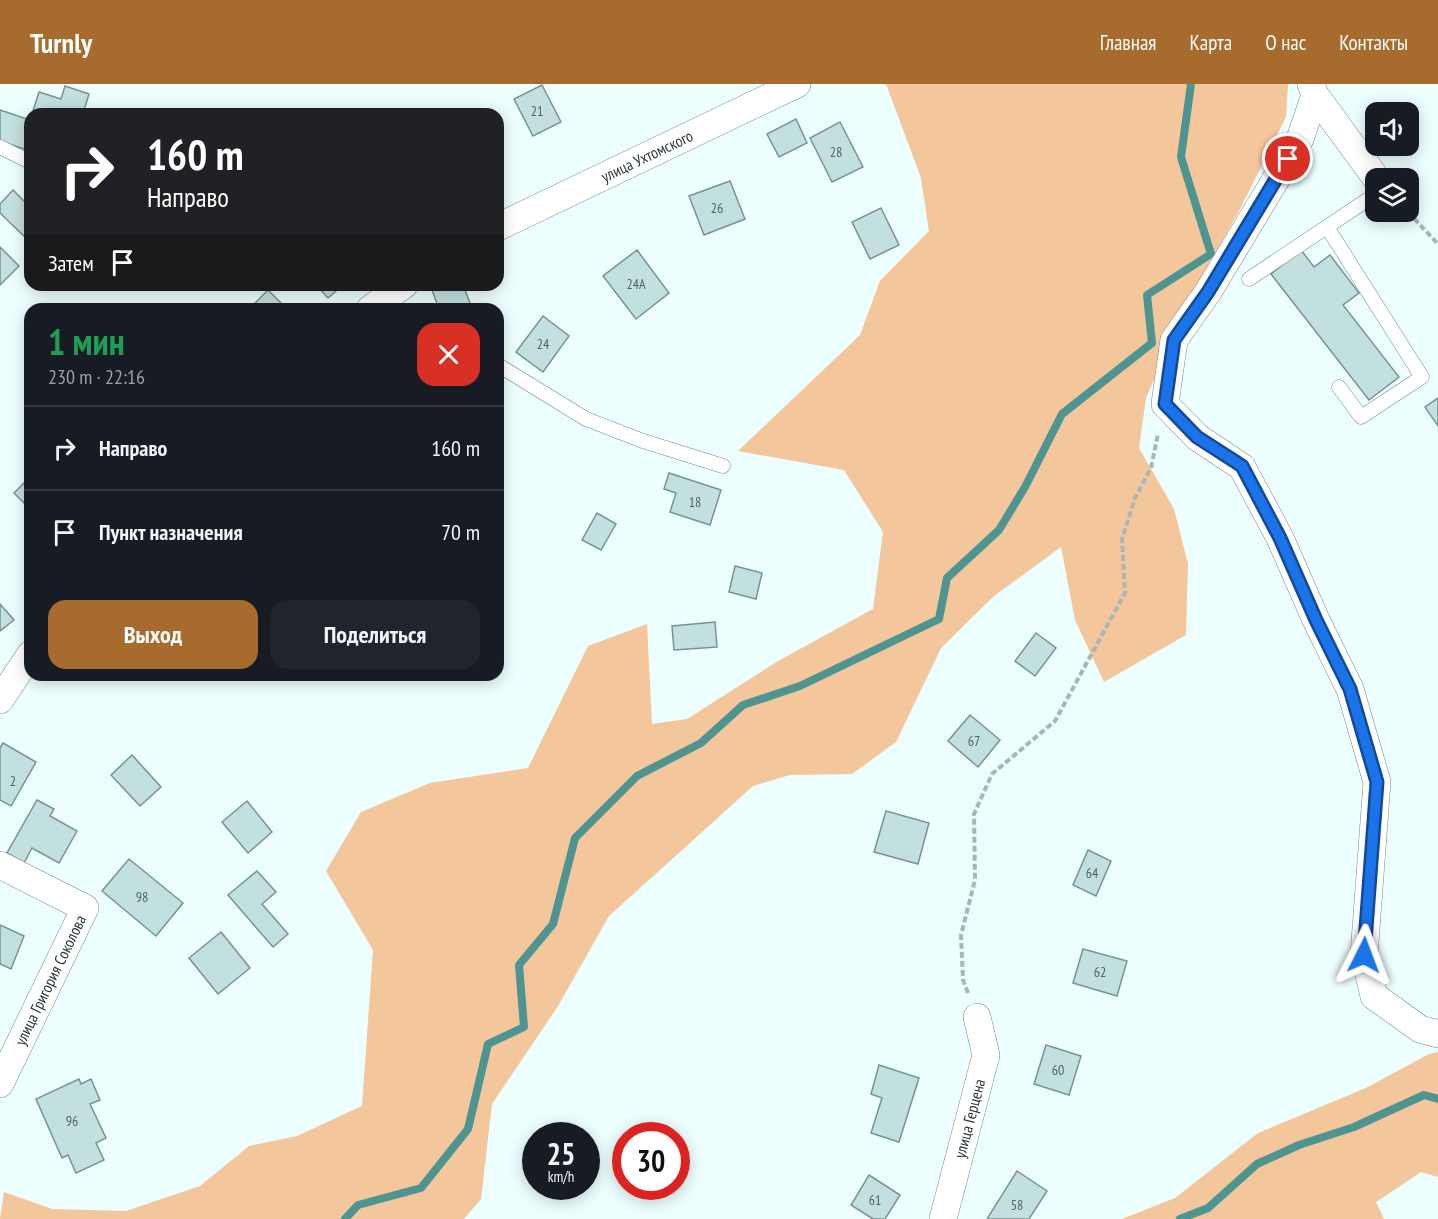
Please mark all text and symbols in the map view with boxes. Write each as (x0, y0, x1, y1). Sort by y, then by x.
text: Turnly (30, 24, 92, 61)
text: Главная (1100, 29, 1156, 56)
text: Карта (1189, 29, 1232, 56)
text: О нас (1265, 29, 1306, 56)
text: Контакты (1339, 29, 1408, 56)
house number: 21 (531, 102, 543, 120)
map controls (1365, 102, 1419, 222)
button: sound (1365, 102, 1419, 156)
street label: улица Ухтомского (598, 125, 696, 186)
text: 160 m (147, 127, 244, 182)
icon: right (48, 132, 126, 210)
pin (1262, 133, 1313, 184)
icon: arrive (1271, 142, 1304, 175)
house number: 28 (830, 143, 842, 161)
button: layers (1365, 168, 1419, 222)
text: Направо (147, 180, 229, 214)
house number: 26 (711, 199, 723, 217)
icon: arrive (106, 246, 139, 279)
text: Затем (48, 249, 94, 277)
house number: 24А (626, 275, 646, 293)
text: 1 мин (48, 318, 125, 365)
button: close (417, 323, 480, 386)
house number: 24 (537, 335, 550, 353)
text: 230 m · 22:16 (48, 364, 145, 390)
icon: right (48, 432, 81, 465)
text: Направо (99, 434, 167, 462)
text: 160 m (431, 434, 480, 462)
house number: 18 (689, 493, 701, 511)
icon: arrive (48, 516, 81, 549)
text: Пункт назначения (99, 518, 243, 546)
text: 70 m (441, 518, 480, 546)
button: Выход (48, 600, 258, 669)
button: Поделиться (270, 600, 480, 669)
house number: 67 (968, 732, 980, 750)
house number: 2 (10, 772, 16, 790)
house number: 64 (1086, 864, 1099, 882)
house number: 98 (136, 888, 148, 906)
street label: улица Григория Соколова (10, 912, 90, 1048)
position arrow (1332, 923, 1396, 987)
house number: 62 (1094, 963, 1106, 981)
house number: 60 (1052, 1061, 1064, 1079)
street label: улица Герцена (949, 1077, 989, 1160)
house number: 96 (66, 1112, 78, 1130)
speed limit sign: 30 (612, 1122, 690, 1200)
text: 25 (547, 1134, 575, 1173)
text: km/h (548, 1167, 574, 1186)
house number: 61 (869, 1191, 881, 1209)
house number: 58 (1011, 1196, 1023, 1214)

